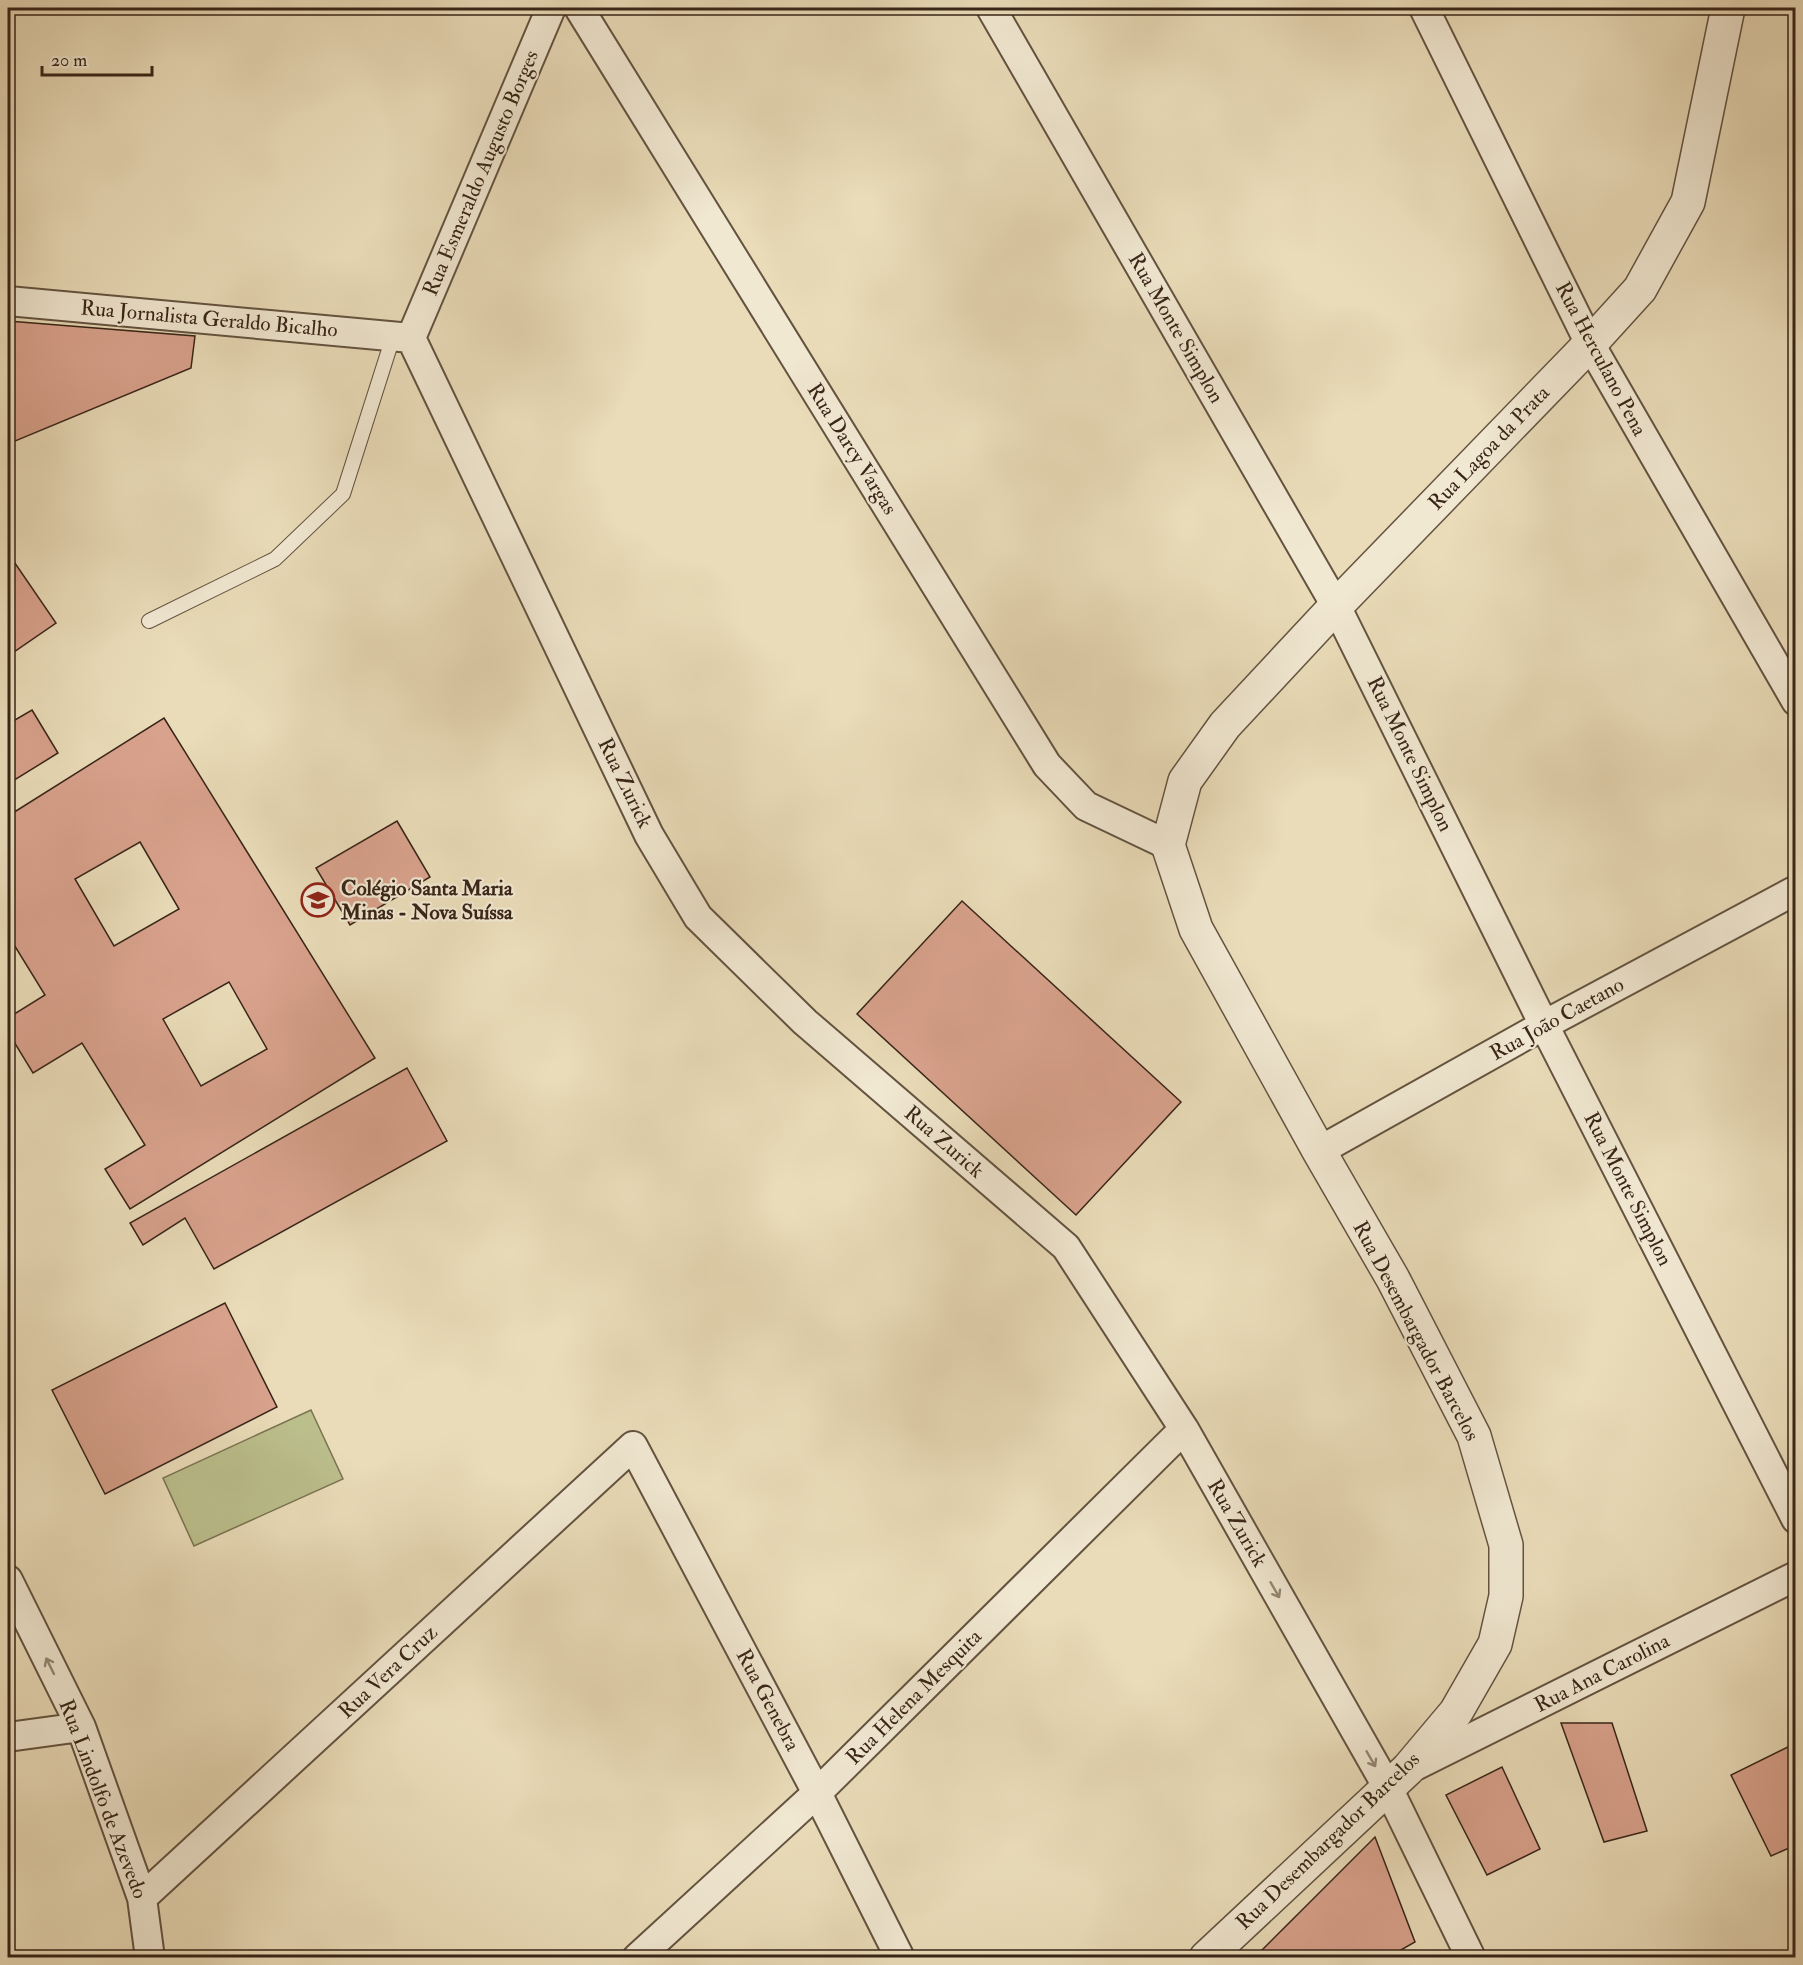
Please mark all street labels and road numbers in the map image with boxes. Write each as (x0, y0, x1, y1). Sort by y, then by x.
street label: Rua Esmeraldo Augusto Borges (417, 46, 545, 300)
street label: Rua Monte Simplon (1122, 248, 1230, 408)
street label: Rua Herculano Pena (1549, 277, 1653, 441)
street label: Rua Jornalista Geraldo Bicalho (79, 294, 339, 344)
street label: Rua Darcy Vargas (801, 378, 903, 520)
street label: Rua Lagoa da Prata (1423, 380, 1556, 516)
street label: Rua Monte Simplon (1361, 672, 1459, 836)
street label: Rua Zurick (592, 733, 658, 833)
street label: Rua João Caetano (1485, 971, 1629, 1067)
street label: Rua Zurick (898, 1100, 990, 1184)
street label: Rua Monte Simplon (1577, 1107, 1679, 1271)
street label: Rua Desembargador Barcelos (1347, 1216, 1485, 1446)
street label: Rua Zurick (1201, 1474, 1273, 1572)
street label: Rua Vera Cruz (333, 1619, 443, 1725)
street label: Rua Helena Mesquita (840, 1623, 988, 1771)
street label: Rua Ana Carolina (1530, 1627, 1674, 1719)
street label: Rua Genebra (730, 1644, 806, 1756)
street label: Rua Lindolfo de Azevedo (53, 1696, 153, 1902)
street label: Rua Desembargador Barcelos (1230, 1746, 1426, 1936)

